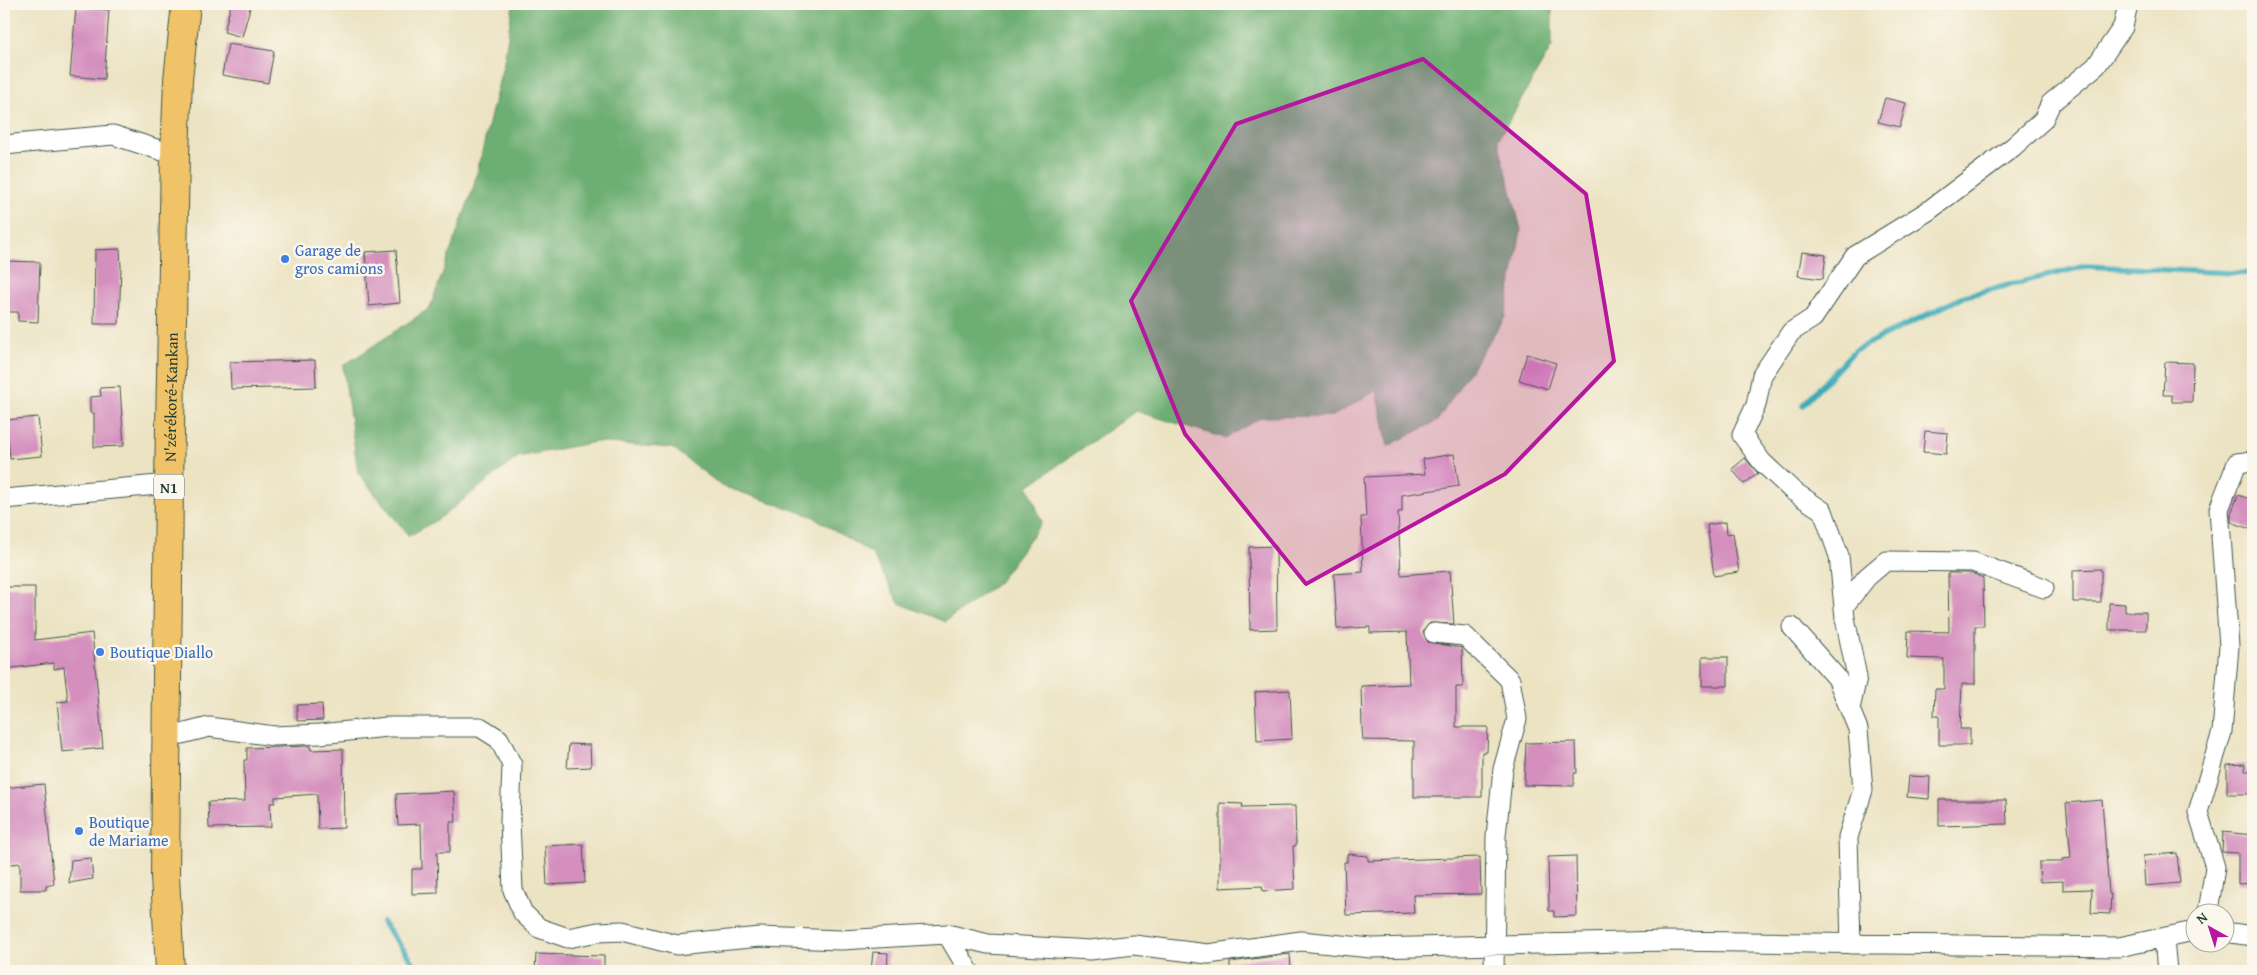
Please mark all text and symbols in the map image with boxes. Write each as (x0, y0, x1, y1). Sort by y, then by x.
place label: Garage de gros camions (295, 238, 383, 280)
marker: Garage de gros camions (279, 253, 291, 265)
street label: N'zérékoré-Kankan (157, 332, 184, 462)
road number: N1 (154, 474, 184, 500)
place label: Boutique Diallo (110, 640, 213, 664)
marker: Boutique Diallo (94, 646, 106, 658)
place label: Boutique de Mariame (89, 810, 168, 852)
marker: Boutique de Mariame (73, 825, 85, 837)
north arrow (2184, 902, 2234, 952)
text: N (2192, 907, 2212, 929)

